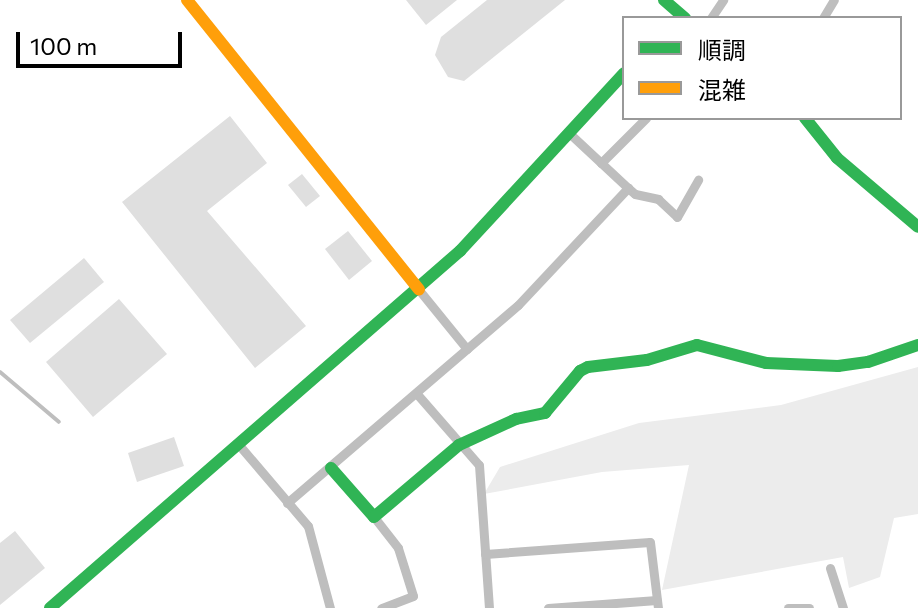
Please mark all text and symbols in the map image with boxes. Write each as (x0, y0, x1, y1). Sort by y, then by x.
scale bar (20, 16, 186, 66)
legend (622, 16, 902, 120)
text: 100 m (30, 31, 97, 60)
text: 順調 (698, 35, 746, 64)
text: 混雑 (698, 75, 746, 104)

